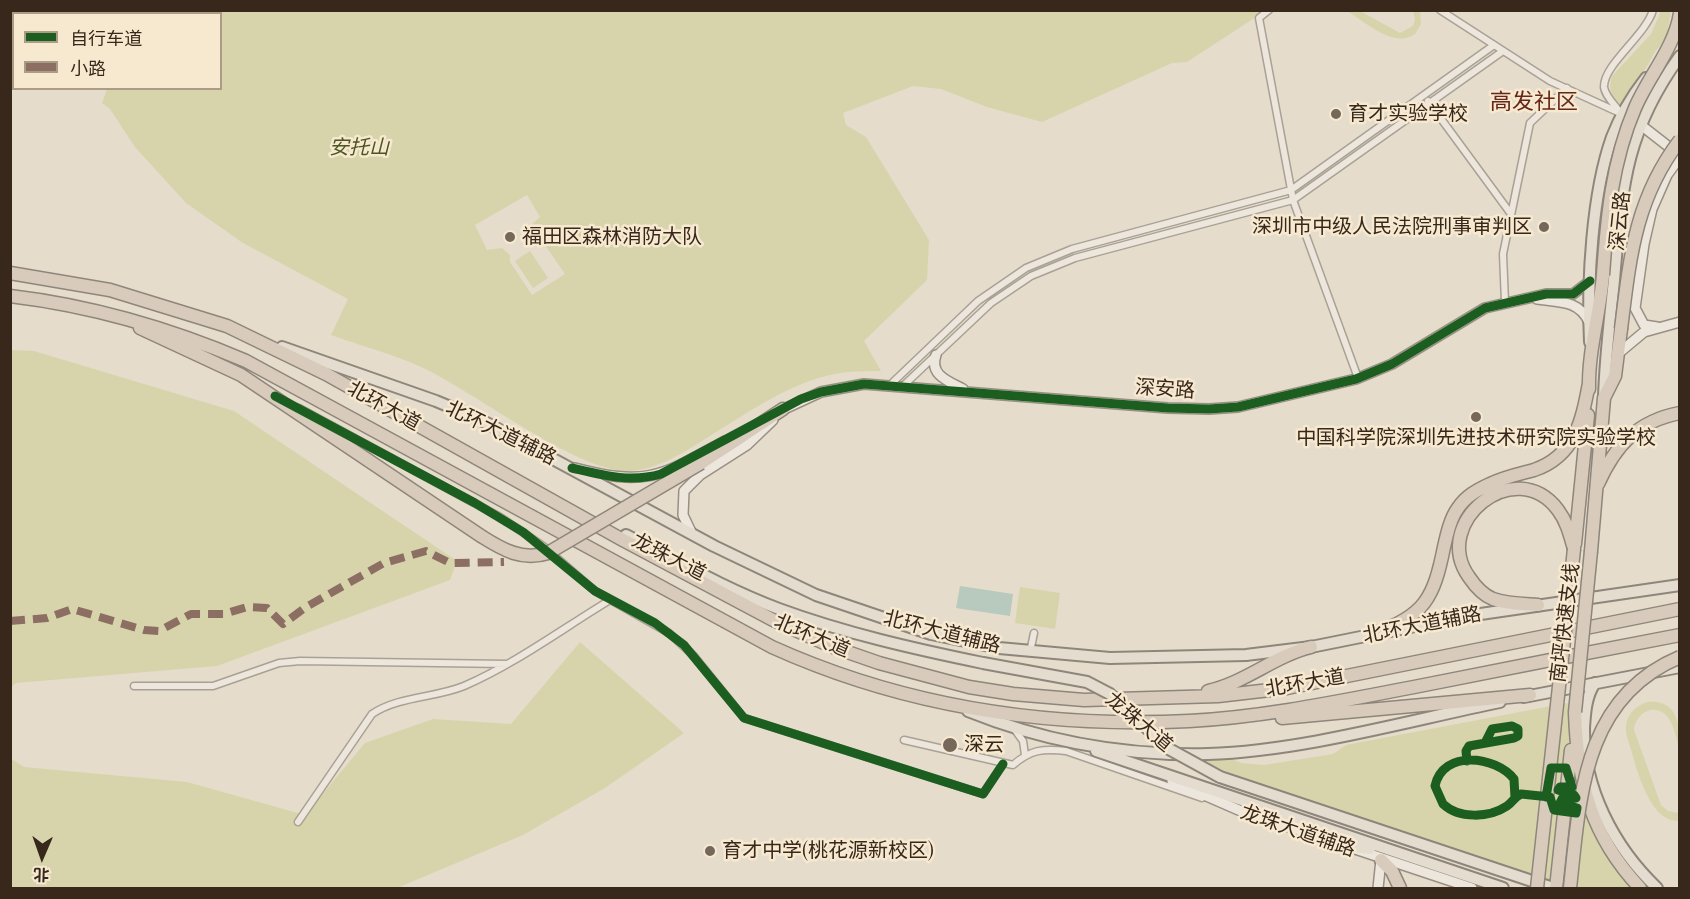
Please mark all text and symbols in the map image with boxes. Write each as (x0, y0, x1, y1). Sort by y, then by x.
legend (12, 12, 222, 90)
text: 自行车道 (70, 26, 142, 50)
text: 小路 (70, 56, 106, 80)
district label: 高发社区 (1490, 89, 1578, 115)
place label: 育才实验学校 (1348, 102, 1468, 126)
marker: 育才实验学校 (1329, 107, 1343, 121)
park label: 安托山 (329, 136, 389, 160)
street label: 深云路 (1605, 190, 1635, 252)
place label: 深圳市中级人民法院刑事审判区 (1252, 215, 1532, 239)
marker: 深圳市中级人民法院刑事审判区 (1537, 220, 1551, 234)
place label: 福田区森林消防大队 (522, 225, 702, 249)
marker: 福田区森林消防大队 (503, 230, 517, 244)
street label: 深安路 (1134, 375, 1196, 403)
street label: 北环大道 (343, 376, 425, 436)
street label: 北环大道辅路 (442, 396, 560, 470)
marker: 中国科学院深圳先进技术研究院实验学校 (1469, 410, 1483, 424)
place label: 中国科学院深圳先进技术研究院实验学校 (1296, 426, 1656, 450)
street label: 龙珠大道 (628, 528, 710, 586)
street label: 南坪快速支线 (1546, 562, 1584, 684)
street label: 北环大道辅路 (1361, 602, 1483, 648)
street label: 北环大道辅路 (881, 606, 1003, 658)
street label: 北环大道 (770, 609, 854, 663)
street label: 北环大道 (1264, 664, 1346, 702)
street label: 龙珠大道 (1101, 687, 1177, 757)
place label: 深云 (964, 733, 1004, 757)
marker: 深云 (941, 736, 959, 754)
street label: 龙珠大道辅路 (1237, 800, 1359, 862)
north arrow (12, 827, 72, 887)
place label: 育才中学(桃花源新校区) (722, 839, 934, 863)
marker: 育才中学(桃花源新校区) (703, 844, 717, 858)
text: 北 (33, 865, 50, 886)

